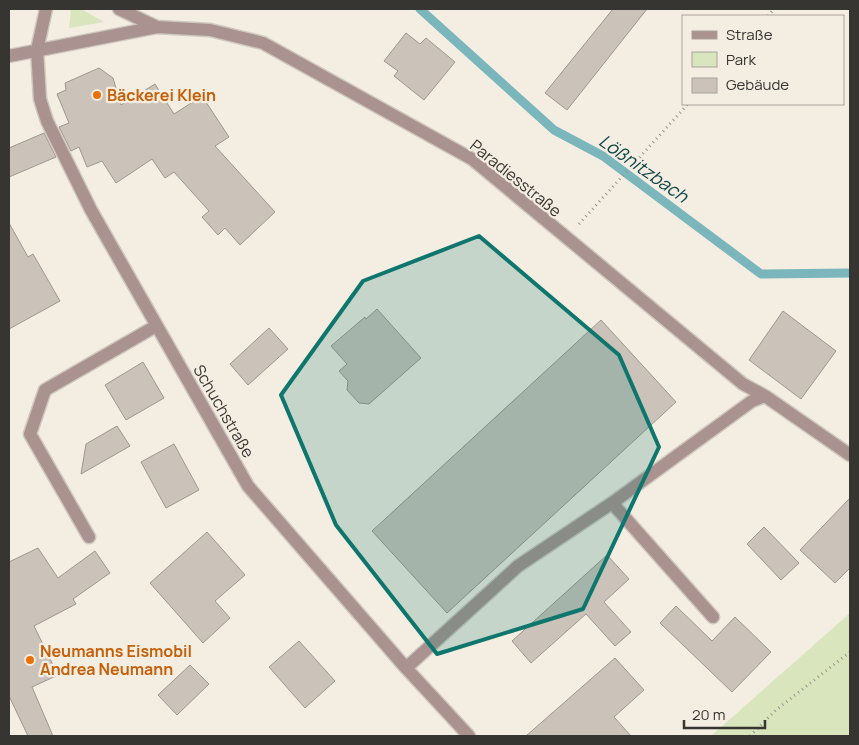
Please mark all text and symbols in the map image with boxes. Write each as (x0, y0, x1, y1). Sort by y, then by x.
legend (682, 15, 844, 105)
text: Straße (726, 24, 773, 45)
text: Park (726, 49, 756, 70)
text: Gebäude (726, 74, 789, 95)
place label: Bäckerei Klein (107, 84, 216, 106)
marker: Bäckerei Klein (91, 89, 103, 101)
water label: Lößnitzbach (595, 128, 694, 208)
street label: Paradiesstraße (466, 134, 566, 222)
street label: Schuchstraße (188, 360, 260, 462)
place label: Neumanns Eismobil Andrea Neumann (40, 640, 192, 680)
marker: Neumanns Eismobil Andrea Neumann (24, 654, 36, 666)
scale bar (684, 698, 765, 730)
text: 20 m (692, 704, 725, 725)

